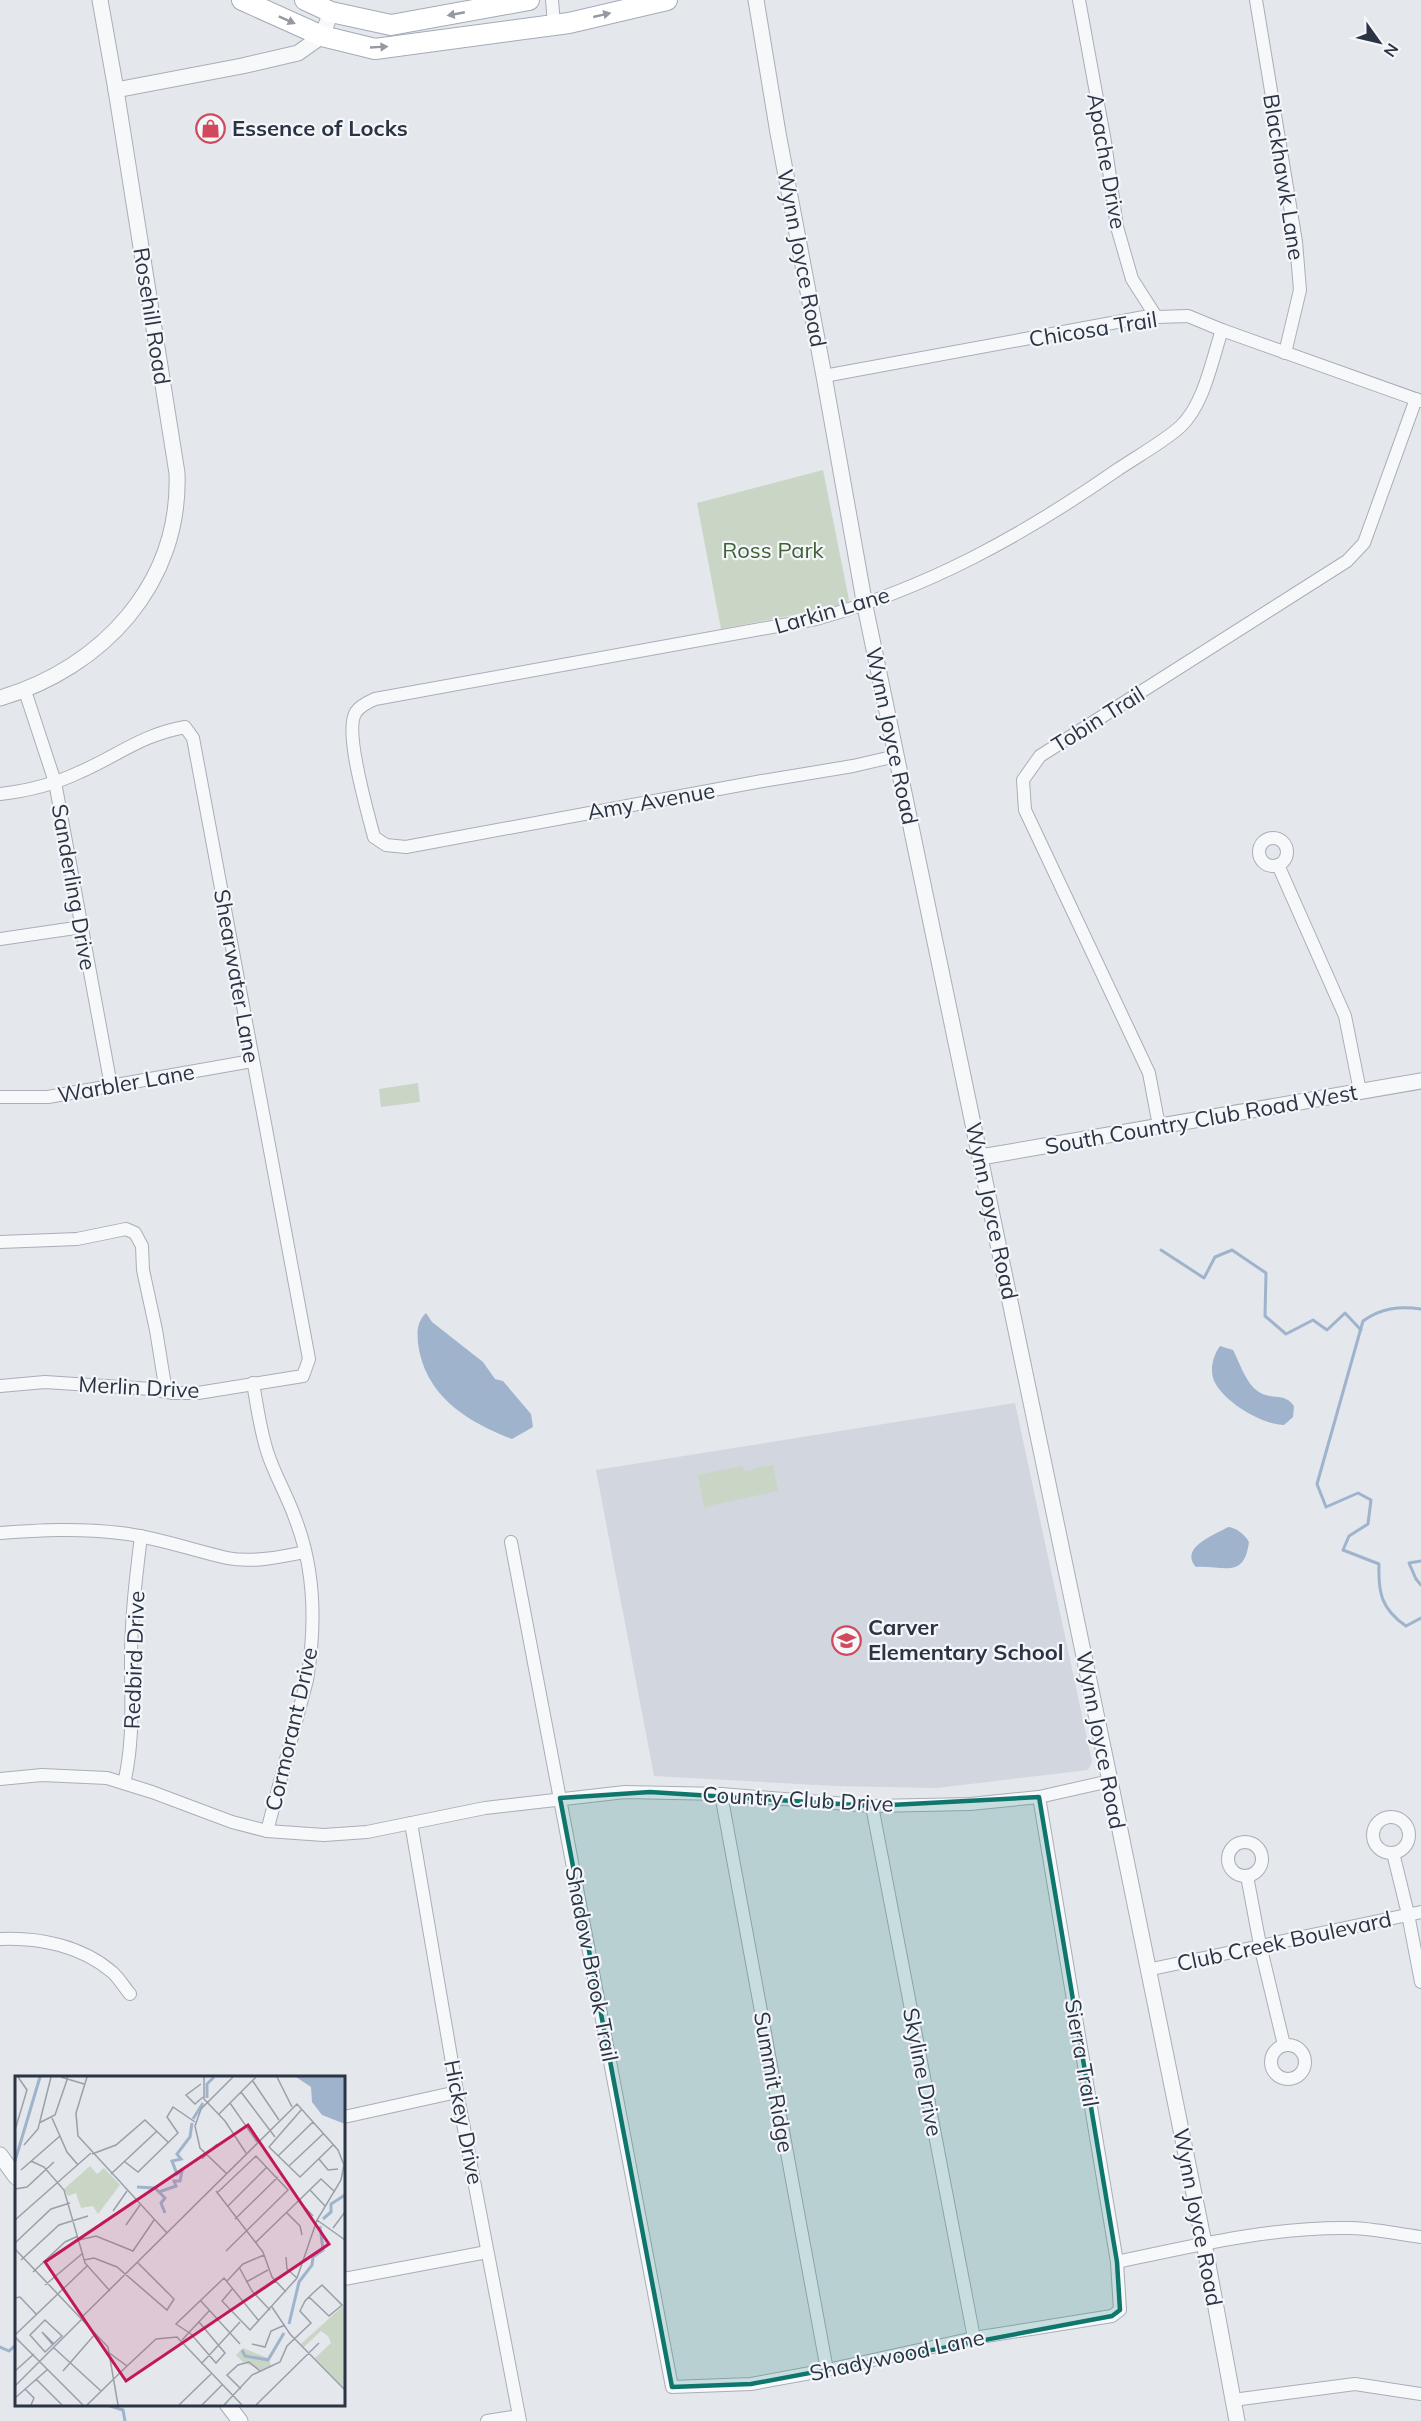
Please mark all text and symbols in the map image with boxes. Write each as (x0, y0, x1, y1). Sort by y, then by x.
one-way arrow (446, 10, 465, 19)
one-way arrow (592, 10, 611, 20)
north arrow (1349, 12, 1409, 72)
one-way arrow (278, 15, 296, 25)
text: N (1380, 40, 1403, 61)
one-way arrow (370, 43, 389, 52)
street label: Apache Drive (1081, 91, 1133, 231)
street label: Blackhawk Lane (1257, 92, 1311, 262)
shop icon: Essence of Locks (195, 112, 227, 144)
place label: Essence of Locks (232, 114, 408, 142)
street label: Wynn Joyce Road (771, 167, 833, 349)
street label: Rosehill Road (127, 245, 177, 387)
street label: Chicosa Trail (1027, 305, 1159, 353)
park label: Ross Park (722, 536, 824, 564)
street label: Larkin Lane (771, 580, 893, 640)
street label: Wynn Joyce Road (860, 645, 924, 827)
street label: Tobin Trail (1046, 679, 1150, 759)
street label: Amy Avenue (585, 776, 717, 826)
street label: Sanderling Drive (46, 802, 102, 972)
street label: Shearwater Lane (208, 887, 266, 1065)
street label: Warbler Lane (55, 1057, 197, 1109)
street label: South Country Club Road West (1043, 1078, 1360, 1160)
street label: Wynn Joyce Road (960, 1120, 1024, 1302)
street label: Merlin Drive (78, 1370, 200, 1404)
street label: Redbird Drive (118, 1590, 150, 1730)
place label: Carver Elementary School (868, 1613, 1064, 1666)
school or university icon: Carver Elementary School (831, 1624, 863, 1656)
street label: Cormorant Drive (259, 1644, 323, 1814)
street label: Wynn Joyce Road (1070, 1649, 1132, 1831)
street label: Country Club Drive (702, 1780, 894, 1818)
street label: Shadow Brook Trail (559, 1864, 625, 2064)
street label: Club Creek Boulevard (1174, 1905, 1394, 1977)
street label: Sierra Trail (1059, 1997, 1105, 2109)
street label: Skyline Drive (897, 2005, 949, 2139)
street label: Summit Ridge (748, 2009, 800, 2155)
street label: Hickey Drive (438, 2057, 490, 2187)
inset map (15, 2076, 345, 2406)
street label: Wynn Joyce Road (1167, 2126, 1229, 2308)
street label: Shadywood Lane (807, 2323, 987, 2387)

